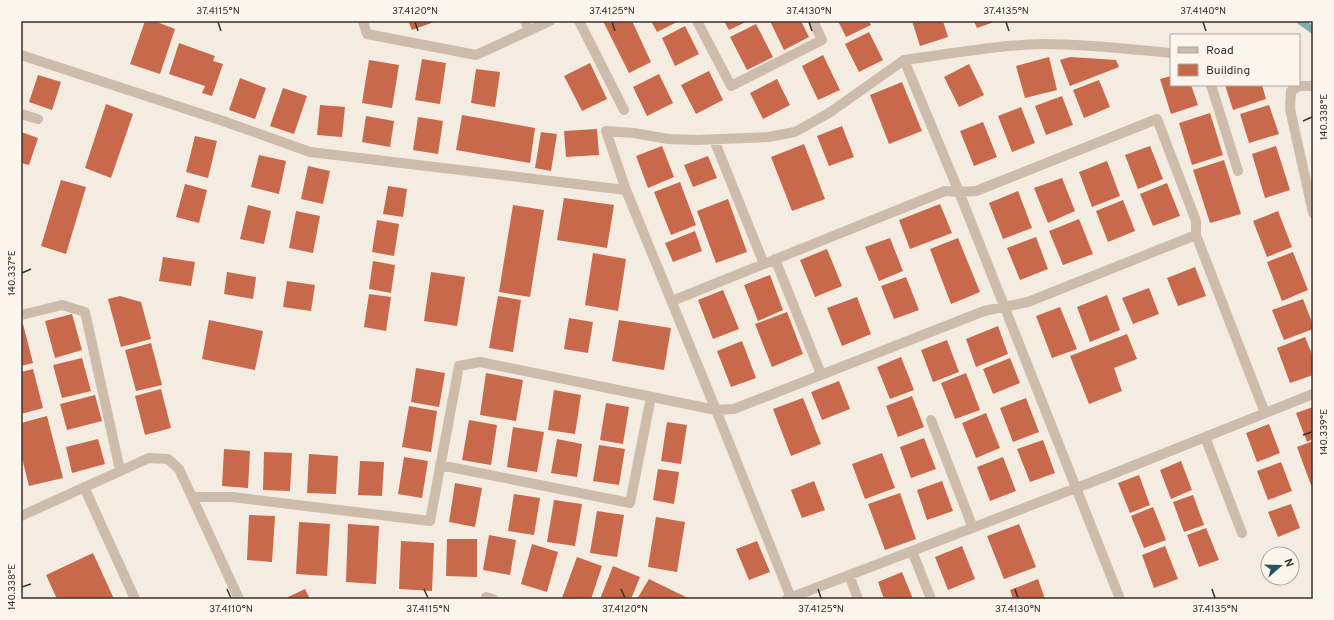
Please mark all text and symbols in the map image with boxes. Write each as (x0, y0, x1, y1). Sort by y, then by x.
text: 37.4115°N (196, 5, 240, 18)
text: 37.4120°N (392, 5, 438, 18)
text: 37.4125°N (589, 5, 635, 18)
text: 37.4130°N (786, 5, 832, 18)
text: 37.4135°N (983, 5, 1029, 18)
text: 37.4140°N (1180, 5, 1226, 18)
legend (1170, 34, 1300, 86)
text: Road (1206, 43, 1234, 59)
text: Building (1206, 63, 1250, 79)
text: 140.338°E (1318, 94, 1331, 140)
text: 140.337°E (6, 250, 19, 296)
text: 140.339°E (1318, 409, 1331, 455)
north arrow (1260, 546, 1300, 586)
text: N (1281, 557, 1296, 569)
text: 140.338°E (6, 564, 19, 610)
text: 37.4110°N (209, 603, 253, 616)
text: 37.4115°N (406, 603, 450, 616)
text: 37.4120°N (602, 603, 648, 616)
text: 37.4125°N (798, 603, 844, 616)
text: 37.4130°N (995, 603, 1041, 616)
text: 37.4135°N (1192, 603, 1238, 616)

